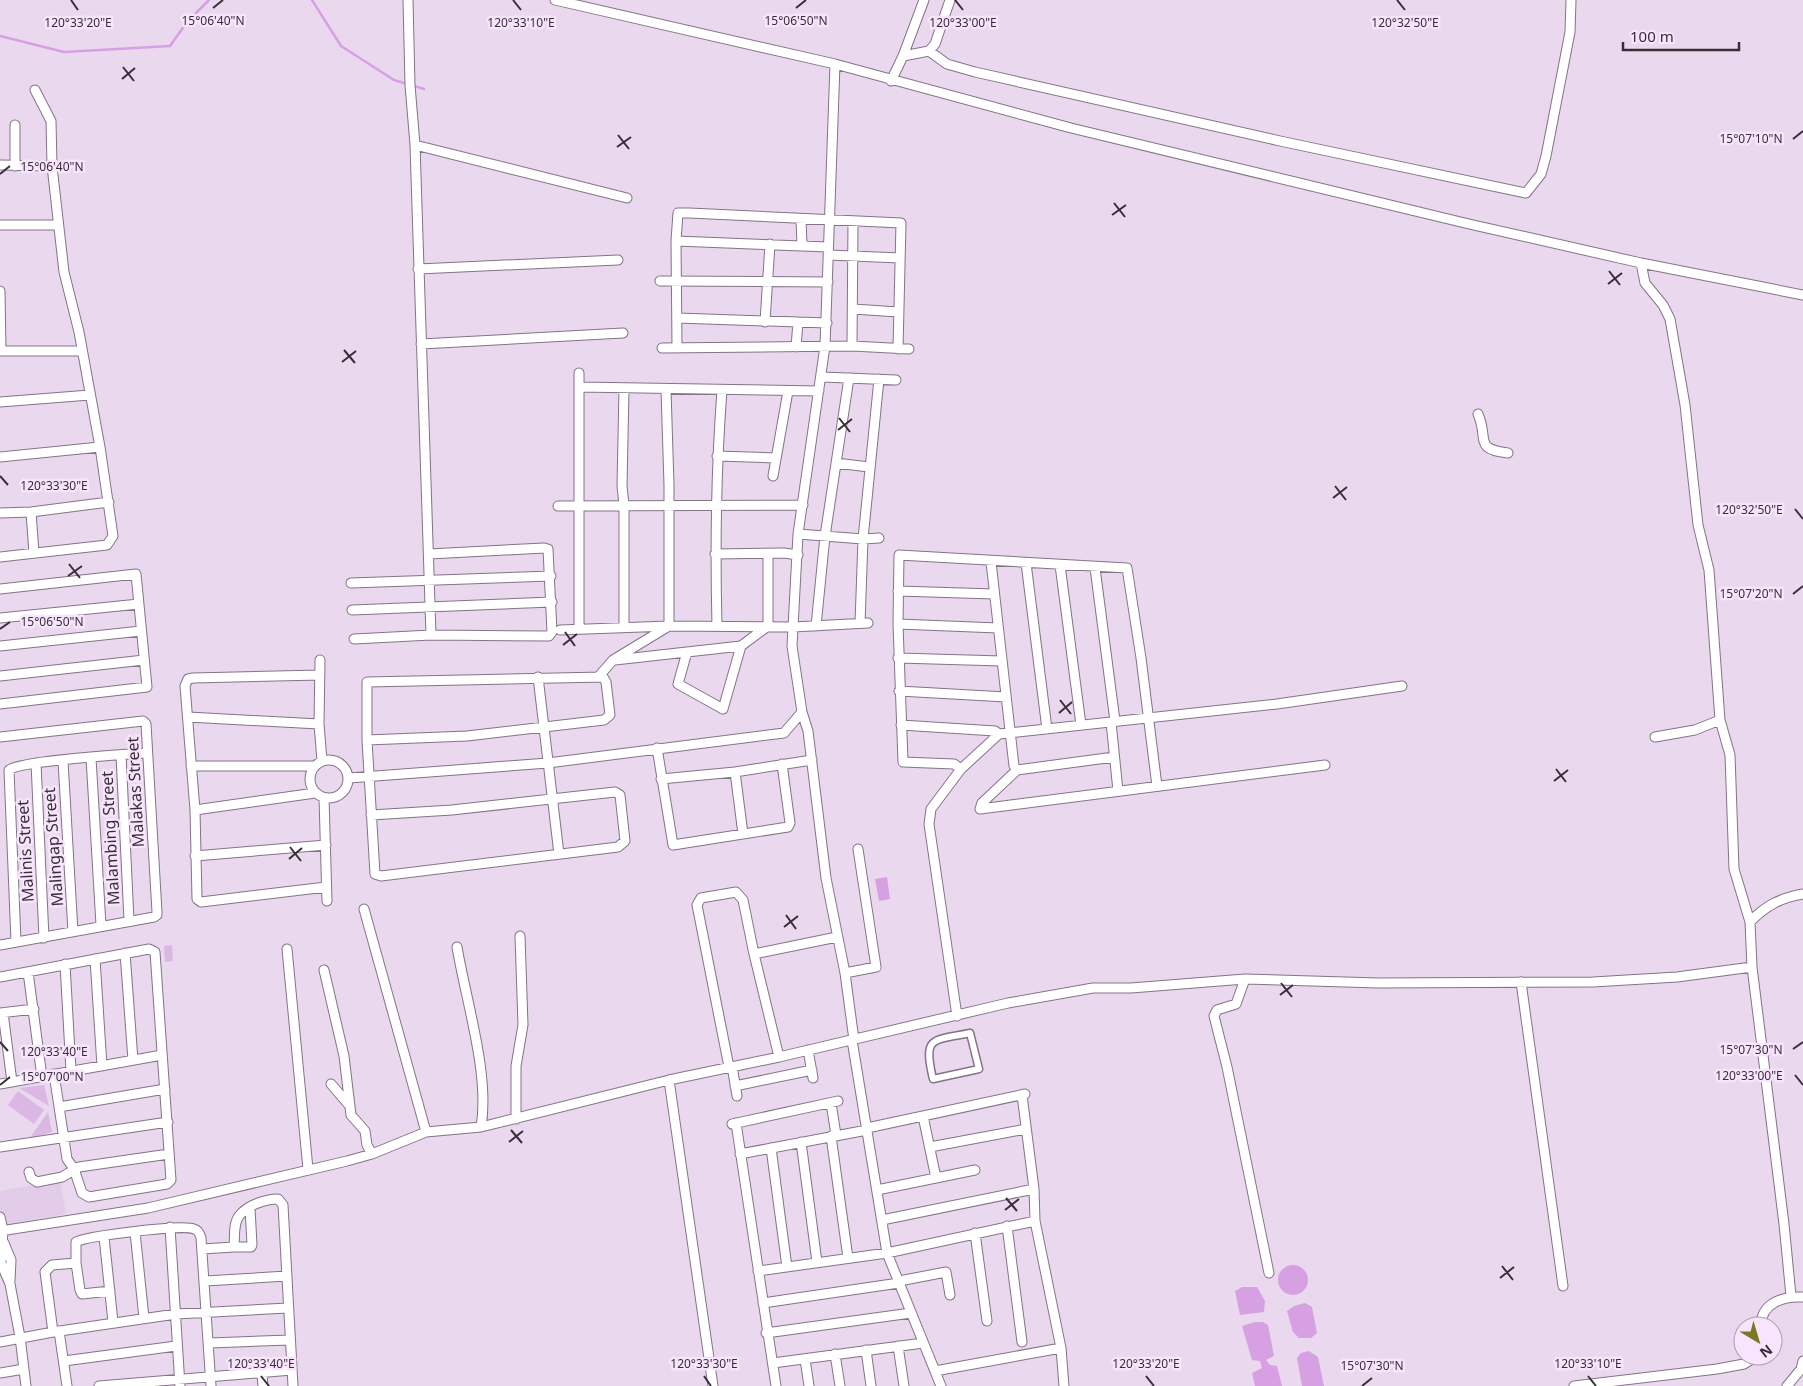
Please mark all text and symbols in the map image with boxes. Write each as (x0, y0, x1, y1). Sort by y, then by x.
text: 15°06'40"N (181, 12, 245, 29)
text: 15°06'50"N (764, 12, 828, 29)
text: 120°33'20"E (44, 14, 112, 31)
text: 120°33'10"E (487, 14, 555, 31)
text: 120°33'00"E (929, 14, 997, 31)
text: 120°32'50"E (1371, 14, 1439, 31)
scale bar (1623, 20, 1739, 52)
text: 100 m (1630, 26, 1674, 46)
text: 15°07'10"N (1719, 130, 1783, 147)
text: 15°06'40"N (20, 158, 84, 175)
text: 120°33'30"E (20, 477, 88, 494)
text: 120°32'50"E (1715, 501, 1783, 518)
text: 15°07'20"N (1719, 585, 1783, 602)
text: 15°06'50"N (20, 613, 84, 630)
street label: Malakas Street (121, 736, 149, 848)
street label: Malambing Street (95, 770, 124, 906)
street label: Malingap Street (38, 787, 68, 907)
street label: Malinis Street (11, 799, 39, 903)
text: 15°07'30"N (1719, 1041, 1783, 1058)
text: 120°33'40"E (20, 1043, 88, 1060)
text: 120°33'00"E (1715, 1067, 1783, 1084)
text: 15°07'00"N (20, 1068, 84, 1085)
north arrow (1733, 1316, 1783, 1366)
text: N (1756, 1341, 1777, 1363)
text: 120°33'40"E (227, 1355, 295, 1372)
text: 120°33'30"E (670, 1355, 738, 1372)
text: 120°33'20"E (1112, 1355, 1180, 1372)
text: 120°33'10"E (1554, 1355, 1622, 1372)
text: 15°07'30"N (1340, 1357, 1404, 1374)

